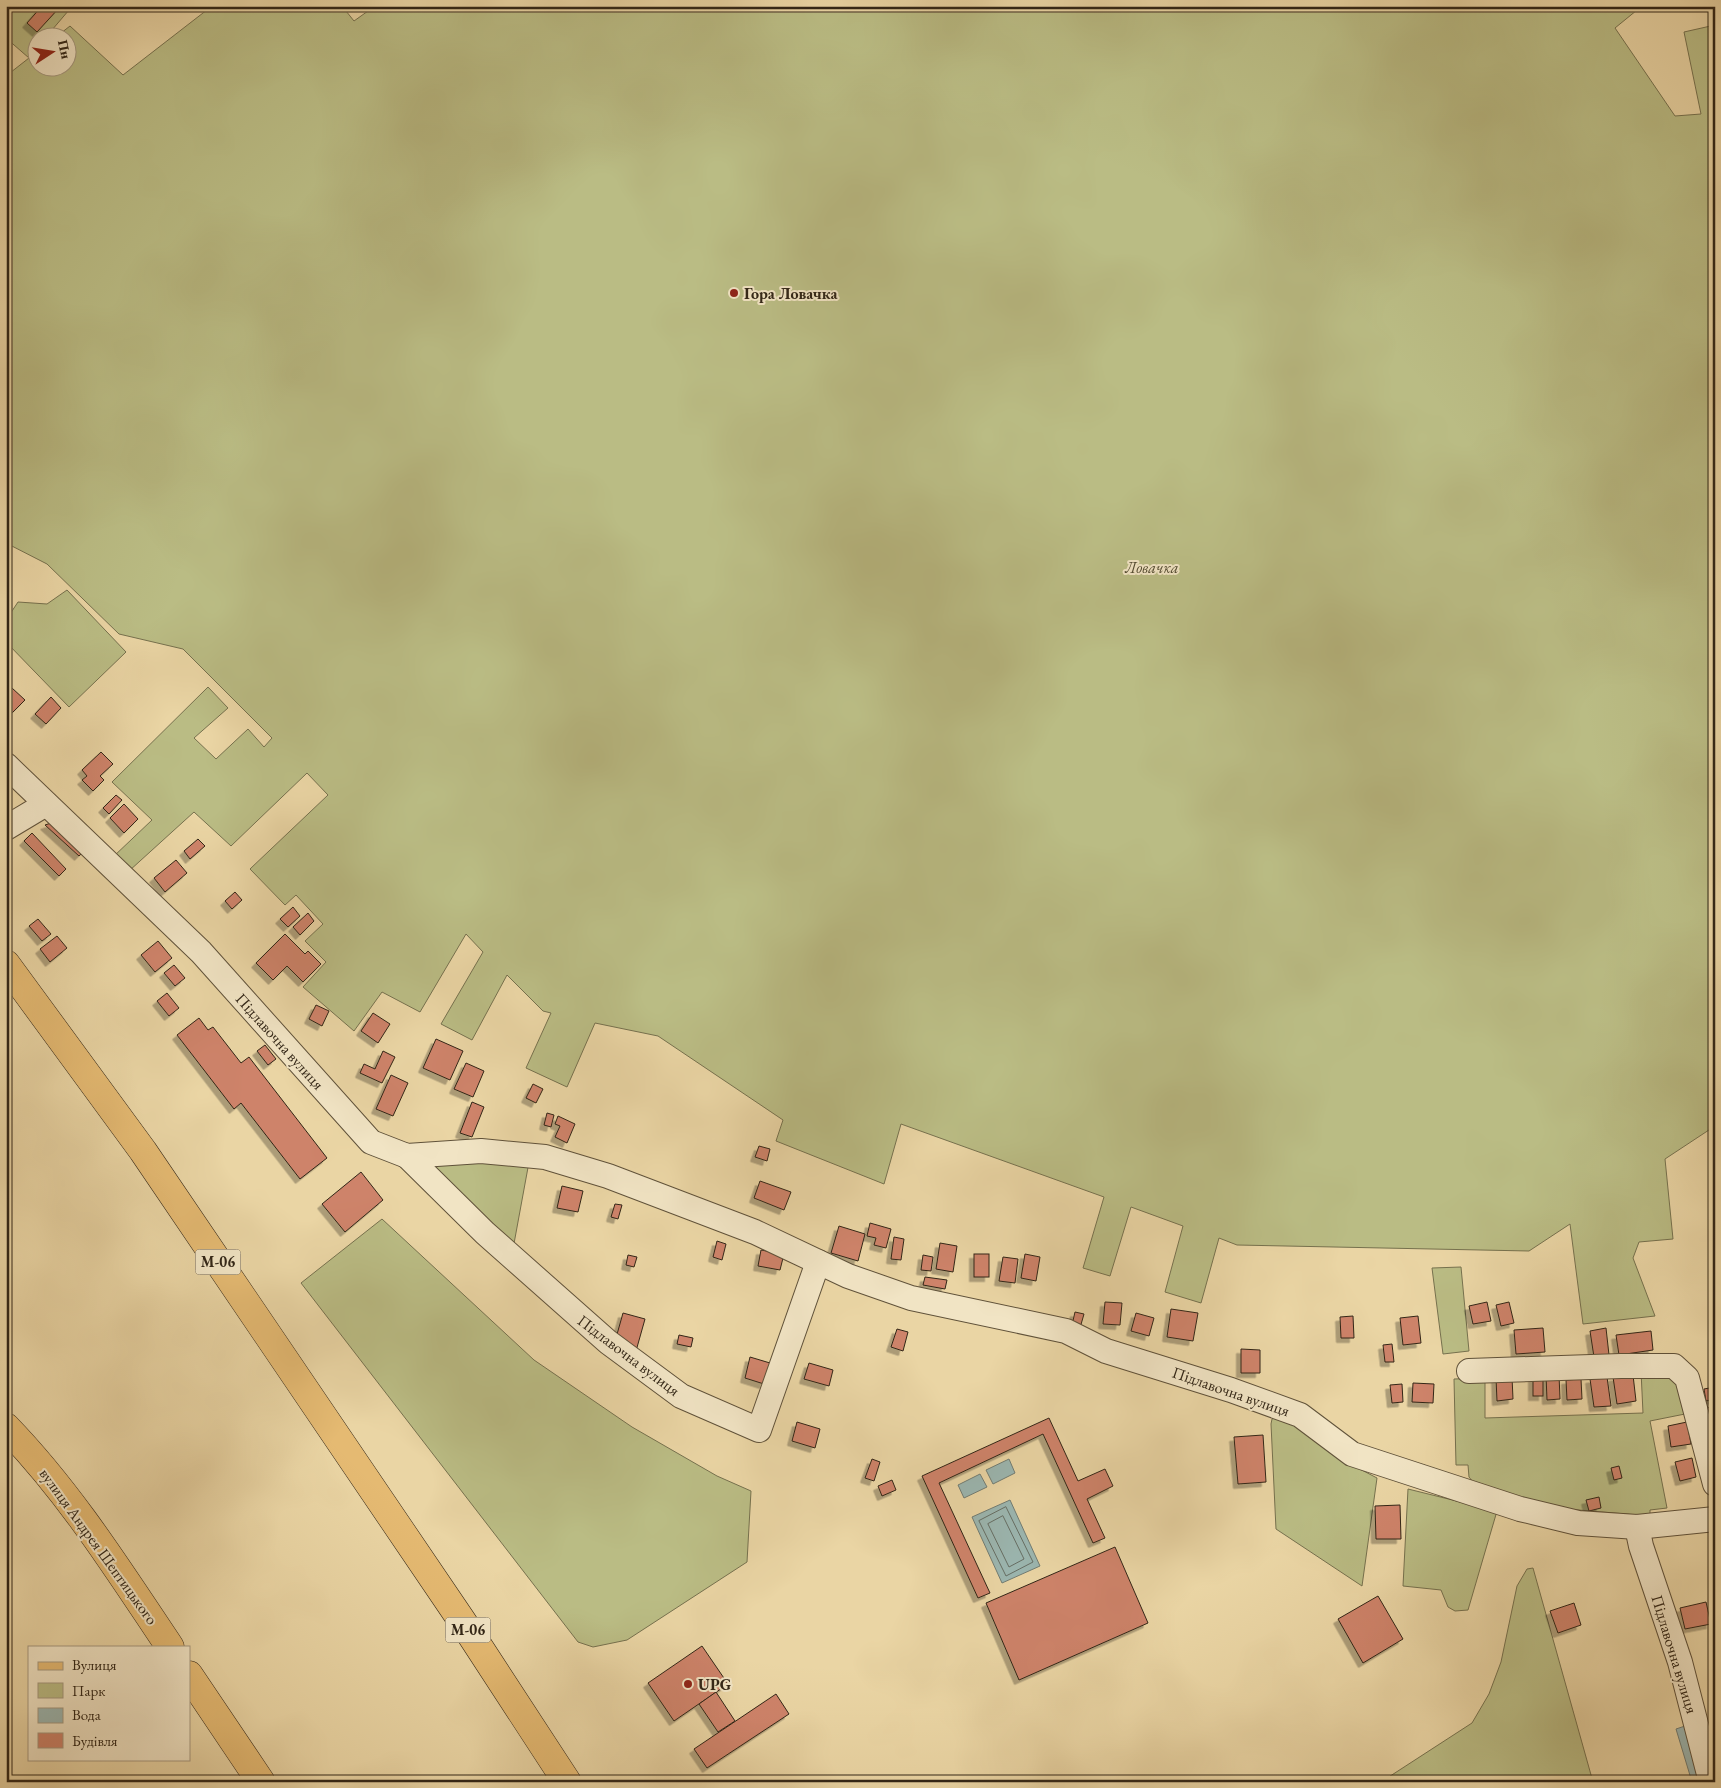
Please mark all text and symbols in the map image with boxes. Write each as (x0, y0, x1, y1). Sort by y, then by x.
north arrow (28, 28, 78, 78)
text: Пн (54, 38, 76, 61)
place label: Гора Ловачка (744, 283, 838, 304)
marker: Гора Ловачка (728, 287, 740, 299)
park label: Ловачка (1124, 557, 1179, 578)
street label: Підлавочна вулиця (231, 989, 329, 1094)
road number: М-06 (196, 1250, 240, 1274)
street label: Підлавочна вулиця (573, 1310, 684, 1401)
street label: Підлавочна вулиця (1169, 1362, 1292, 1421)
street label: вулиця Андрея Шептицького (35, 1464, 163, 1629)
street label: Підлавочна вулиця (1646, 1592, 1703, 1716)
road number: М-06 (446, 1618, 490, 1642)
legend (28, 1646, 190, 1760)
text: Вулиця (72, 1655, 117, 1674)
place label: UPG (698, 1674, 732, 1695)
marker: UPG (682, 1678, 694, 1690)
text: Парк (72, 1681, 105, 1700)
text: Вода (72, 1705, 101, 1724)
text: Будівля (72, 1731, 118, 1750)

